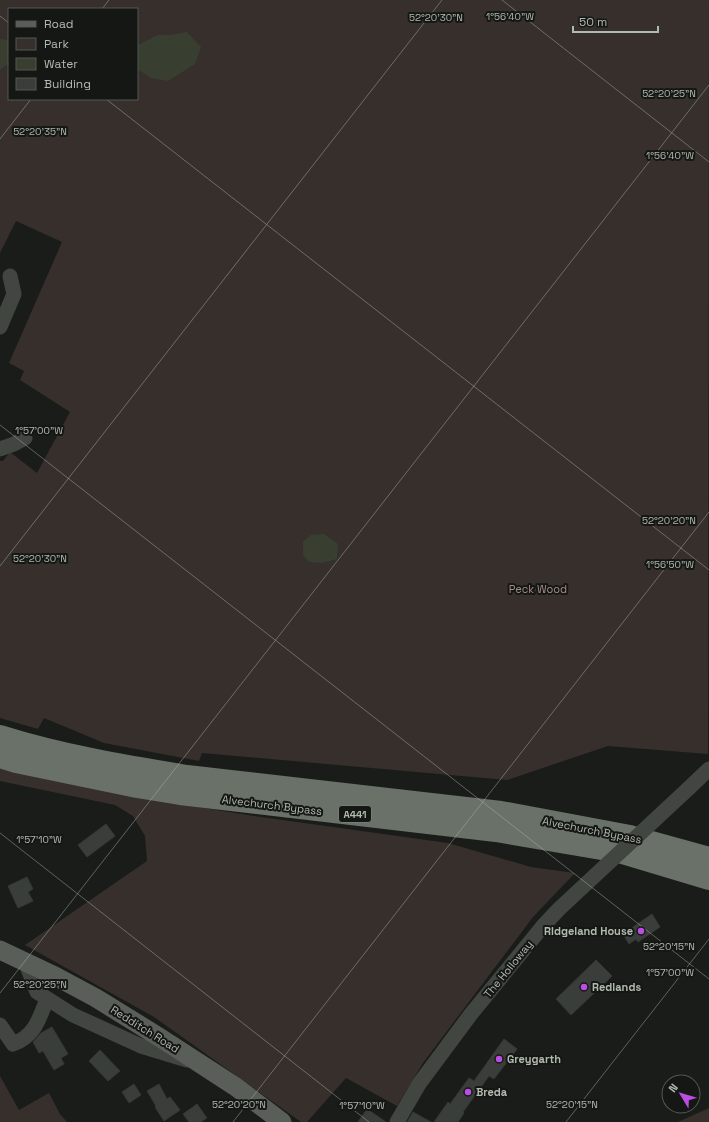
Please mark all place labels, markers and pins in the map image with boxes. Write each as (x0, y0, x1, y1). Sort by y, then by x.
place label: Ridgeland House (544, 924, 633, 938)
marker: Ridgeland House (636, 926, 646, 936)
place label: Redlands (592, 980, 641, 994)
marker: Redlands (579, 982, 589, 992)
place label: Greygarth (507, 1052, 561, 1066)
marker: Greygarth (494, 1054, 504, 1064)
place label: Breda (476, 1085, 508, 1099)
marker: Breda (463, 1087, 473, 1097)

